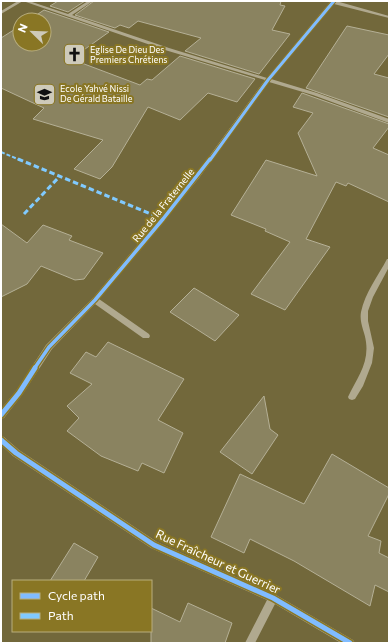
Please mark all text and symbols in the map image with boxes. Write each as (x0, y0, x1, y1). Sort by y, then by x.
north arrow (12, 12, 52, 52)
text: N (15, 22, 30, 34)
church icon: Eglise De Dieu Des Premiers Chrétiens (61, 42, 87, 68)
place label: Eglise De Dieu Des Premiers Chrétiens (90, 44, 167, 65)
school or university icon: Ecole Yahvé Nissi De Gérald Bataille (31, 81, 57, 107)
place label: Ecole Yahvé Nissi De Gérald Bataille (60, 83, 133, 104)
street label: Rue de la Fraternelle (130, 166, 196, 244)
street label: Rue Fraîcheur et Guerrier (154, 526, 283, 596)
legend (12, 580, 152, 632)
text: Cycle path (48, 588, 105, 602)
text: Path (48, 608, 74, 622)

